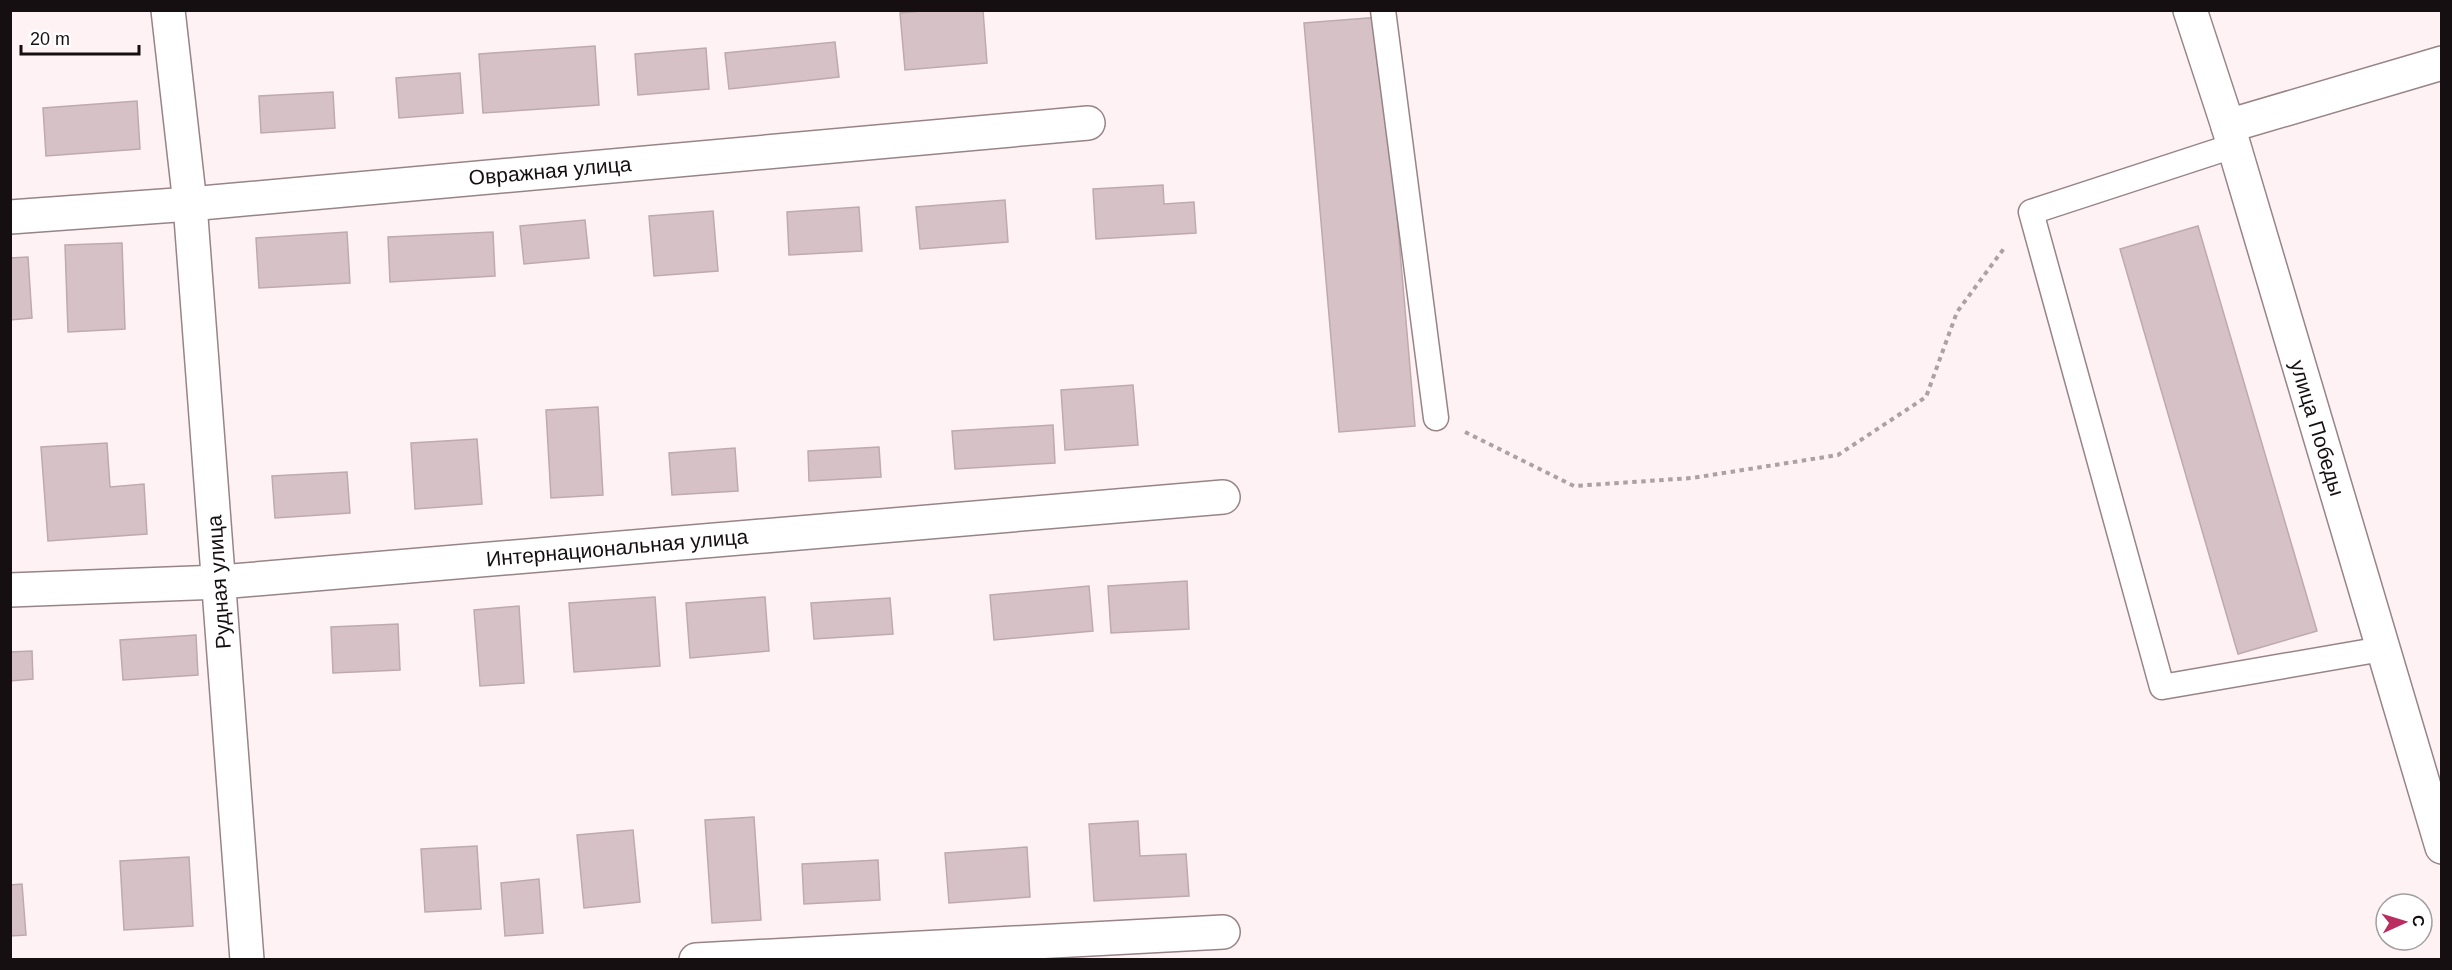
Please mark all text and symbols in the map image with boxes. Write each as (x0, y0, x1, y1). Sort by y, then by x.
scale bar (21, 18, 140, 56)
text: 20 m (30, 29, 70, 49)
street label: Овражная улица (468, 152, 633, 189)
street label: улица Победы (2286, 357, 2349, 498)
street label: Рудная улица (202, 514, 235, 650)
street label: Интернациональная улица (485, 525, 749, 570)
north arrow (2374, 892, 2434, 952)
text: С (2410, 915, 2427, 928)

